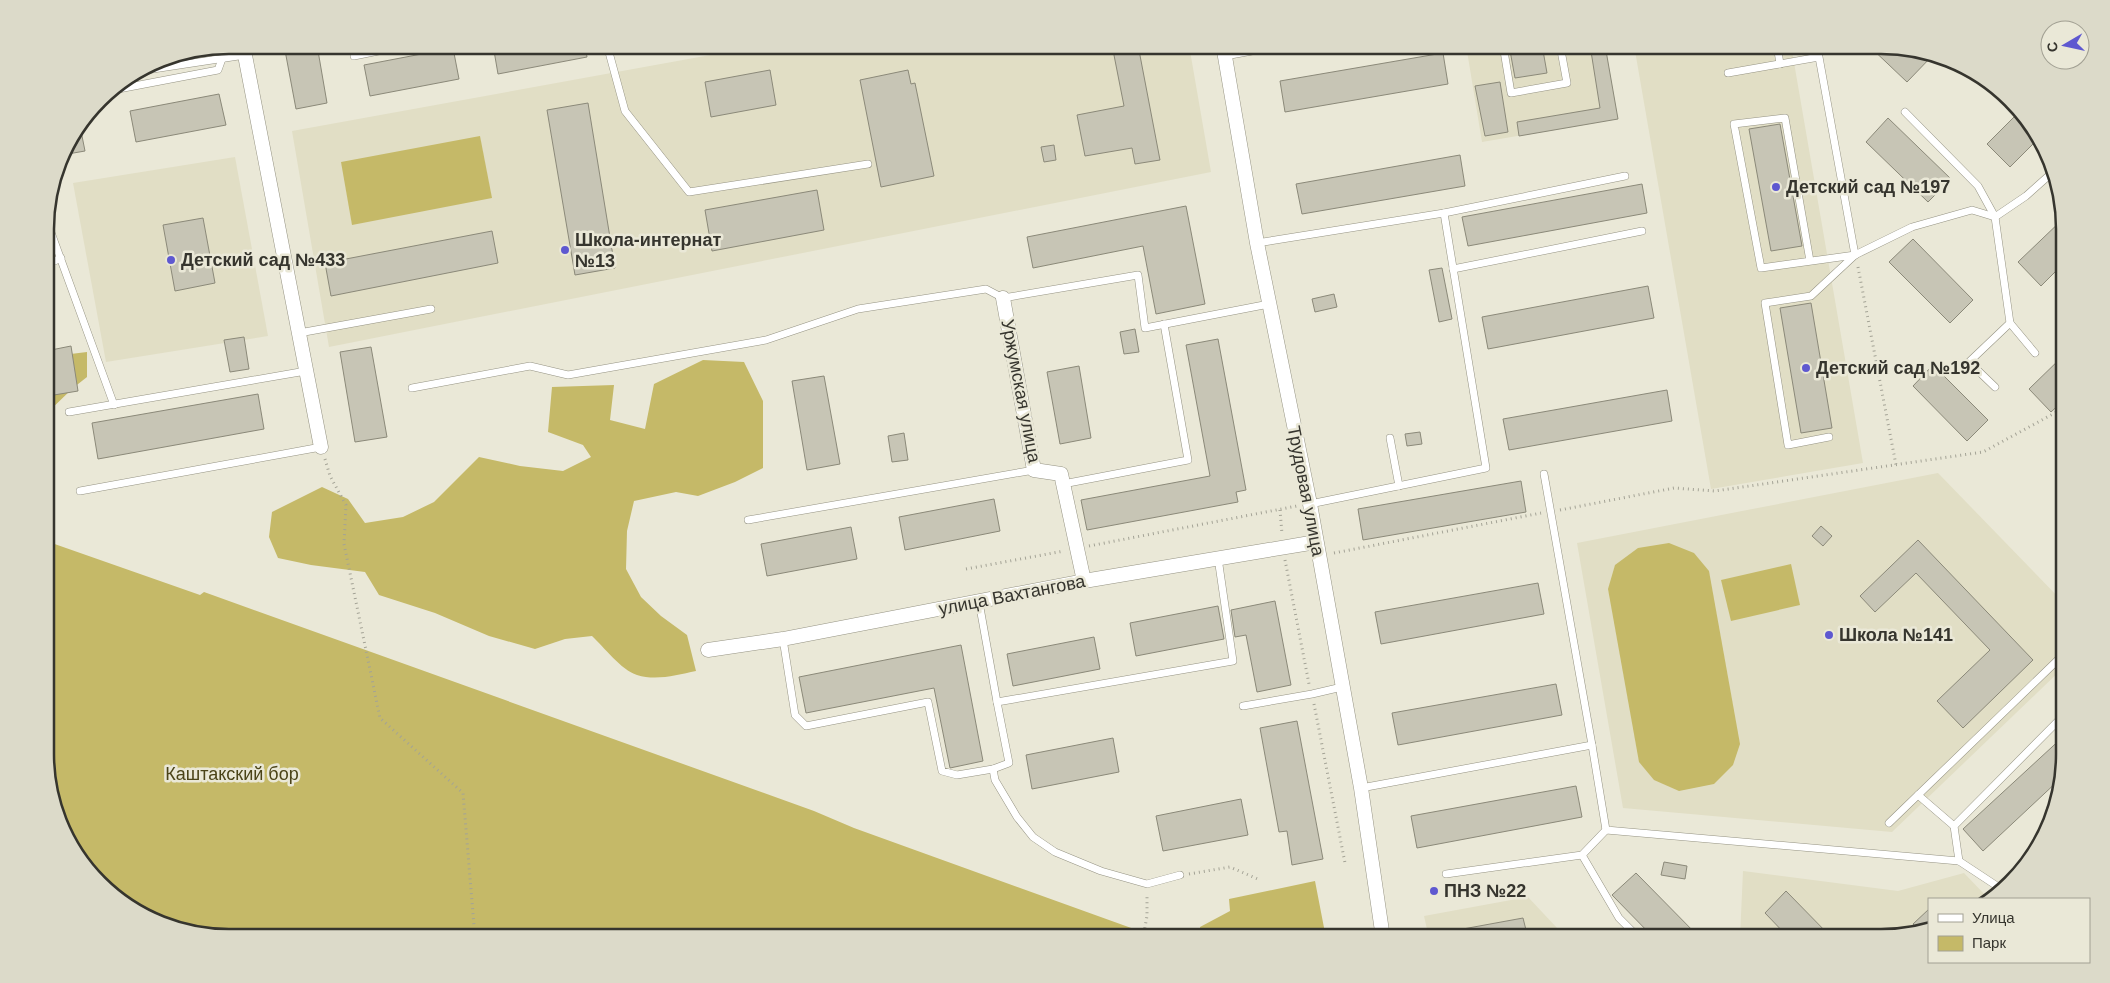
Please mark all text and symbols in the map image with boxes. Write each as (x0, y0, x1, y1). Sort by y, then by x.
north arrow (2040, 20, 2090, 70)
text: С (2043, 41, 2061, 53)
place label: Детский сад №197 (1786, 177, 1950, 197)
marker: Детский сад №197 (1770, 181, 1782, 193)
place label: Школа-интернат №13 (575, 230, 721, 271)
marker: Школа-интернат №13 (559, 244, 571, 256)
place label: Детский сад №433 (181, 250, 345, 270)
marker: Детский сад №433 (165, 254, 177, 266)
street label: Уржумская улица (997, 318, 1045, 465)
place label: Детский сад №192 (1816, 358, 1980, 378)
marker: Детский сад №192 (1800, 362, 1812, 374)
street label: Трудовая улица (1284, 424, 1329, 559)
street label: улица Вахтангова (937, 571, 1088, 619)
place label: Школа №141 (1839, 625, 1953, 645)
marker: Школа №141 (1823, 629, 1835, 641)
park label: Каштакский бор (165, 764, 299, 784)
place label: ПНЗ №22 (1444, 881, 1526, 901)
marker: ПНЗ №22 (1428, 885, 1440, 897)
legend (1928, 898, 2090, 963)
text: Улица (1972, 909, 2015, 926)
text: Парк (1972, 934, 2006, 951)

